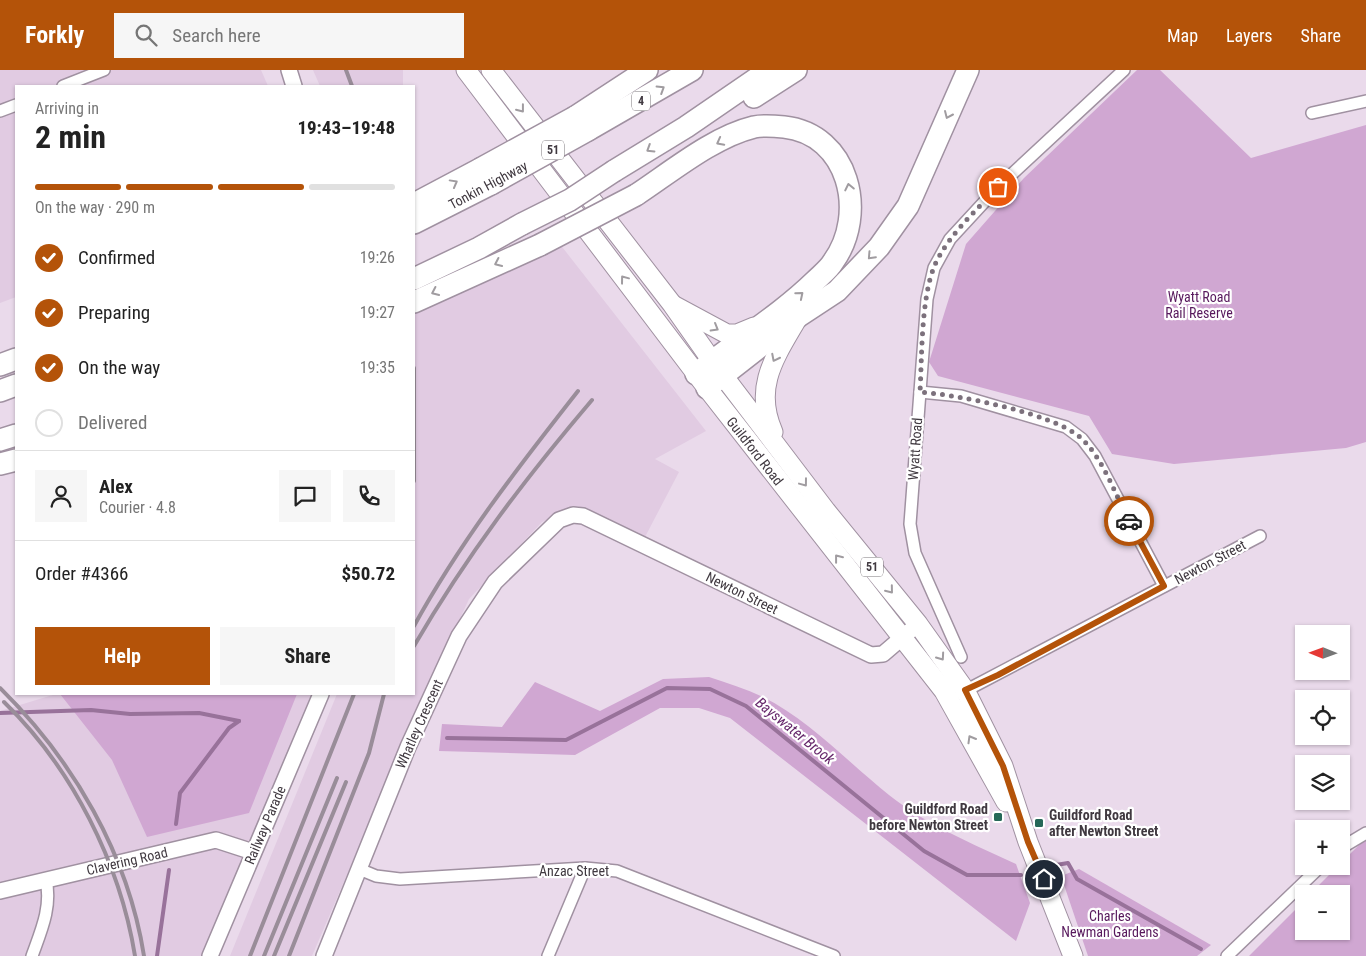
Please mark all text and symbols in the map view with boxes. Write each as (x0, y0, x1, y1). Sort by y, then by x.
search box (114, 13, 464, 58)
text: Forkly (25, 21, 84, 49)
icon: search (132, 21, 160, 49)
text: Search here (172, 24, 261, 47)
text: Map (1167, 25, 1198, 46)
text: Layers (1226, 25, 1273, 46)
text: Share (1301, 25, 1341, 46)
one-way arrow (656, 85, 665, 95)
road number: 4 (632, 92, 650, 110)
text: Arriving in (35, 99, 99, 118)
one-way arrow (515, 103, 524, 113)
one-way arrow (944, 110, 955, 119)
text: 19:43–19:48 (297, 116, 395, 139)
text: 2 min (35, 118, 106, 156)
one-way arrow (716, 136, 725, 146)
road number: 51 (542, 140, 564, 160)
one-way arrow (647, 143, 656, 152)
street label: Tonkin Highway (446, 157, 530, 212)
pin (977, 166, 1019, 208)
icon: bag (984, 173, 1012, 201)
one-way arrow (449, 180, 458, 190)
one-way arrow (844, 183, 855, 192)
text: On the way · 290 m (35, 198, 155, 217)
icon: check (35, 244, 63, 272)
text: Confirmed (78, 246, 155, 269)
text: 19:26 (360, 248, 395, 267)
one-way arrow (868, 251, 877, 260)
one-way arrow (494, 257, 503, 267)
one-way arrow (621, 275, 630, 285)
one-way arrow (431, 286, 440, 297)
park label: Wyatt Road Rail Reserve (1165, 289, 1233, 321)
one-way arrow (794, 292, 803, 300)
icon: check (35, 299, 63, 327)
text: Preparing (78, 301, 150, 324)
text: 19:27 (360, 303, 395, 322)
one-way arrow (709, 321, 718, 331)
one-way arrow (771, 353, 781, 362)
icon: check (35, 354, 63, 382)
text: On the way (78, 356, 160, 379)
text: 19:35 (360, 358, 395, 377)
text: Delivered (78, 411, 147, 434)
street label: Guildford Road (723, 414, 787, 488)
street label: Wyatt Road (905, 417, 925, 481)
button: person (35, 470, 87, 522)
button: chat (279, 470, 331, 522)
button: phone (343, 470, 395, 522)
text: Alex (99, 475, 133, 498)
one-way arrow (799, 477, 807, 486)
courier (1104, 496, 1154, 546)
text: Courier · 4.8 (99, 498, 176, 517)
icon: car (1115, 507, 1143, 535)
street label: Newton Street (1172, 537, 1248, 587)
one-way arrow (835, 555, 844, 564)
road number: 51 (861, 558, 883, 577)
text: Order #4366 (35, 562, 128, 585)
text: $50.72 (341, 562, 395, 585)
street label: Newton Street (703, 569, 781, 617)
one-way arrow (885, 584, 893, 593)
north arrow (1295, 625, 1350, 680)
map controls (1295, 625, 1350, 940)
button: Help (35, 627, 210, 685)
button: Share (220, 627, 395, 685)
one-way arrow (935, 651, 944, 661)
street label: Whatley Crescent (392, 677, 446, 771)
button: locate (1295, 690, 1350, 745)
water label: Bayswater Brook (752, 694, 838, 769)
one-way arrow (967, 736, 977, 745)
button: layers (1295, 755, 1350, 810)
street label: Railway Parade (241, 783, 289, 867)
place label: Guildford Road before Newton Street (869, 801, 988, 833)
place label: Guildford Road after Newton Street (1049, 807, 1158, 839)
marker: Guildford Road before Newton Street (992, 811, 1004, 823)
marker: Guildford Road after Newton Street (1033, 817, 1045, 829)
button: + (1295, 820, 1350, 875)
street label: Clavering Road (85, 844, 169, 878)
pin (1023, 858, 1065, 900)
street label: Anzac Street (539, 863, 609, 879)
icon: home (1030, 865, 1058, 893)
button: − (1295, 885, 1350, 940)
park label: Charles Newman Gardens (1061, 908, 1159, 940)

